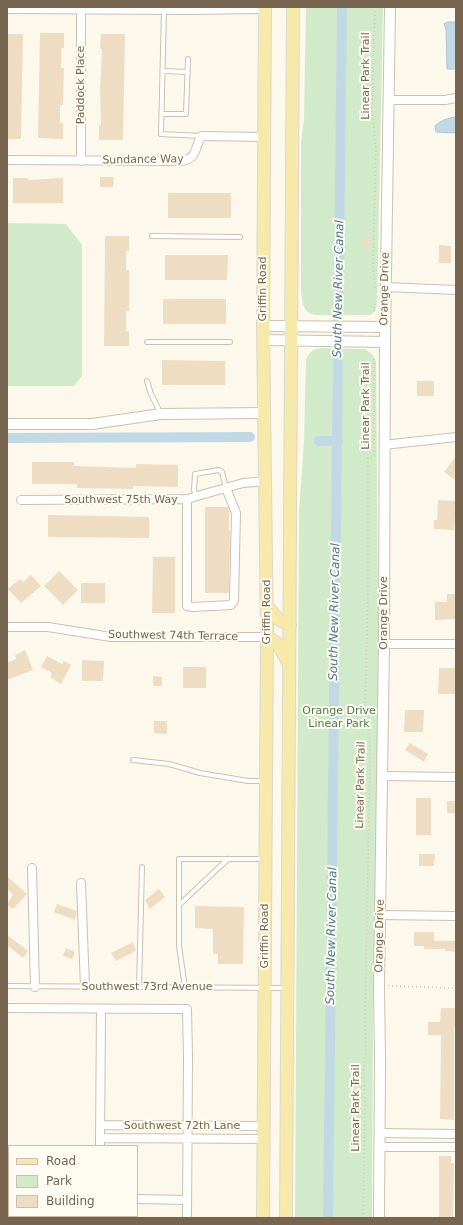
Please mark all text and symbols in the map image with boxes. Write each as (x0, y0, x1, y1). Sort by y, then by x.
street label: Linear Park Trail (359, 32, 373, 120)
street label: Paddock Place (74, 46, 88, 124)
street label: Sundance Way (102, 153, 184, 167)
water label: South New River Canal (331, 220, 347, 358)
street label: Orange Drive (378, 252, 392, 326)
street label: Griffin Road (256, 257, 270, 321)
street label: Linear Park Trail (359, 362, 373, 450)
street label: Southwest 75th Way (64, 493, 178, 507)
water label: South New River Canal (327, 543, 343, 681)
street label: Orange Drive (377, 576, 391, 650)
street label: Griffin Road (260, 580, 274, 644)
street label: Southwest 74th Terrace (108, 628, 238, 644)
park label: Orange Drive Linear Park (302, 704, 376, 730)
street label: Linear Park Trail (354, 741, 368, 829)
water label: South New River Canal (324, 867, 340, 1005)
street label: Orange Drive (373, 899, 387, 973)
street label: Griffin Road (258, 904, 272, 968)
street label: Southwest 73rd Avenue (82, 980, 212, 994)
street label: Linear Park Trail (349, 1064, 363, 1152)
street label: Southwest 72th Lane (124, 1119, 240, 1133)
legend (8, 1145, 138, 1217)
text: Road (46, 1154, 76, 1168)
text: Park (46, 1174, 72, 1188)
text: Building (46, 1194, 95, 1208)

